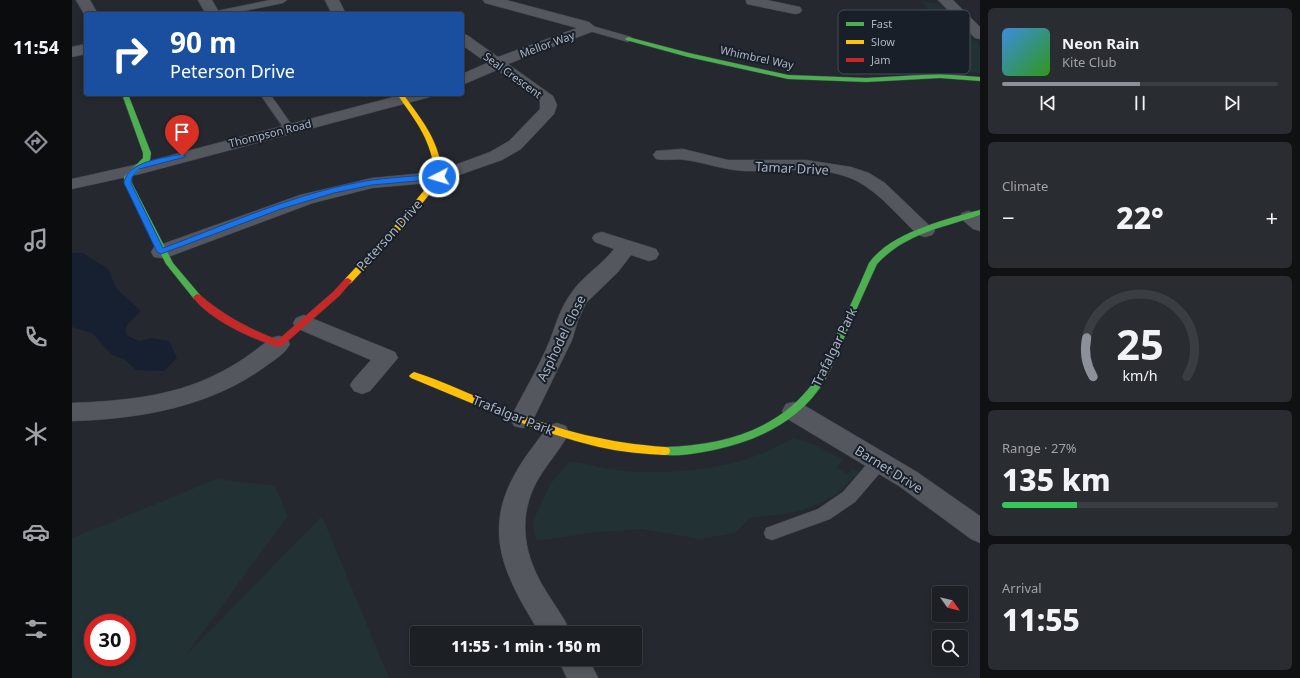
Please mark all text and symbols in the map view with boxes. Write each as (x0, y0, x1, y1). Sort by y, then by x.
legend (838, 10, 970, 74)
text: Fast (871, 16, 892, 31)
text: 90 m (170, 23, 237, 61)
street label: Mellor Way (517, 27, 577, 61)
icon: right (104, 28, 156, 80)
text: Neon Rain (1062, 33, 1139, 53)
text: Slow (871, 34, 895, 49)
text: 11:54 (13, 35, 59, 59)
street label: Whimbrel Way (719, 42, 796, 72)
street label: Seal Crescent (481, 49, 545, 101)
text: Jam (870, 52, 890, 67)
text: Kite Club (1062, 53, 1116, 71)
text: Peterson Drive (170, 59, 295, 83)
icon: previous (1037, 92, 1059, 114)
icon: pause (1129, 92, 1151, 114)
icon: next (1221, 92, 1243, 114)
pin (165, 115, 199, 156)
street label: Thompson Road (227, 115, 313, 151)
icon: arrive (171, 121, 193, 143)
icon: directions (22, 128, 50, 156)
position arrow (418, 156, 460, 198)
street label: Tamar Drive (755, 157, 829, 179)
text: Climate (1002, 177, 1048, 195)
street label: Peterson Drive (352, 195, 426, 275)
text: 22° (1116, 197, 1164, 238)
text: − (1002, 202, 1015, 232)
text: + (1265, 202, 1278, 232)
icon: music (22, 226, 50, 254)
street label: Asphodel Close (532, 292, 590, 384)
street label: Trafalgar Park (807, 305, 861, 389)
text: 25 (1116, 316, 1164, 372)
icon: phone (22, 323, 50, 351)
text: km/h (1122, 366, 1158, 385)
street label: Trafalgar Park (470, 391, 556, 439)
icon: climate (22, 420, 50, 448)
text: Range · 27% (1002, 439, 1077, 457)
street label: Barnet Drive (852, 441, 926, 497)
text: 135 km (1002, 459, 1111, 500)
icon: car (22, 518, 50, 546)
text: Arrival (1002, 579, 1042, 597)
north arrow (932, 586, 968, 622)
map controls (932, 586, 968, 666)
text: 11:55 (1002, 599, 1080, 640)
speed limit sign: 30 (84, 614, 136, 666)
icon: filters (22, 615, 50, 643)
button: search (932, 630, 968, 666)
text: 11:55 · 1 min · 150 m (451, 636, 601, 656)

